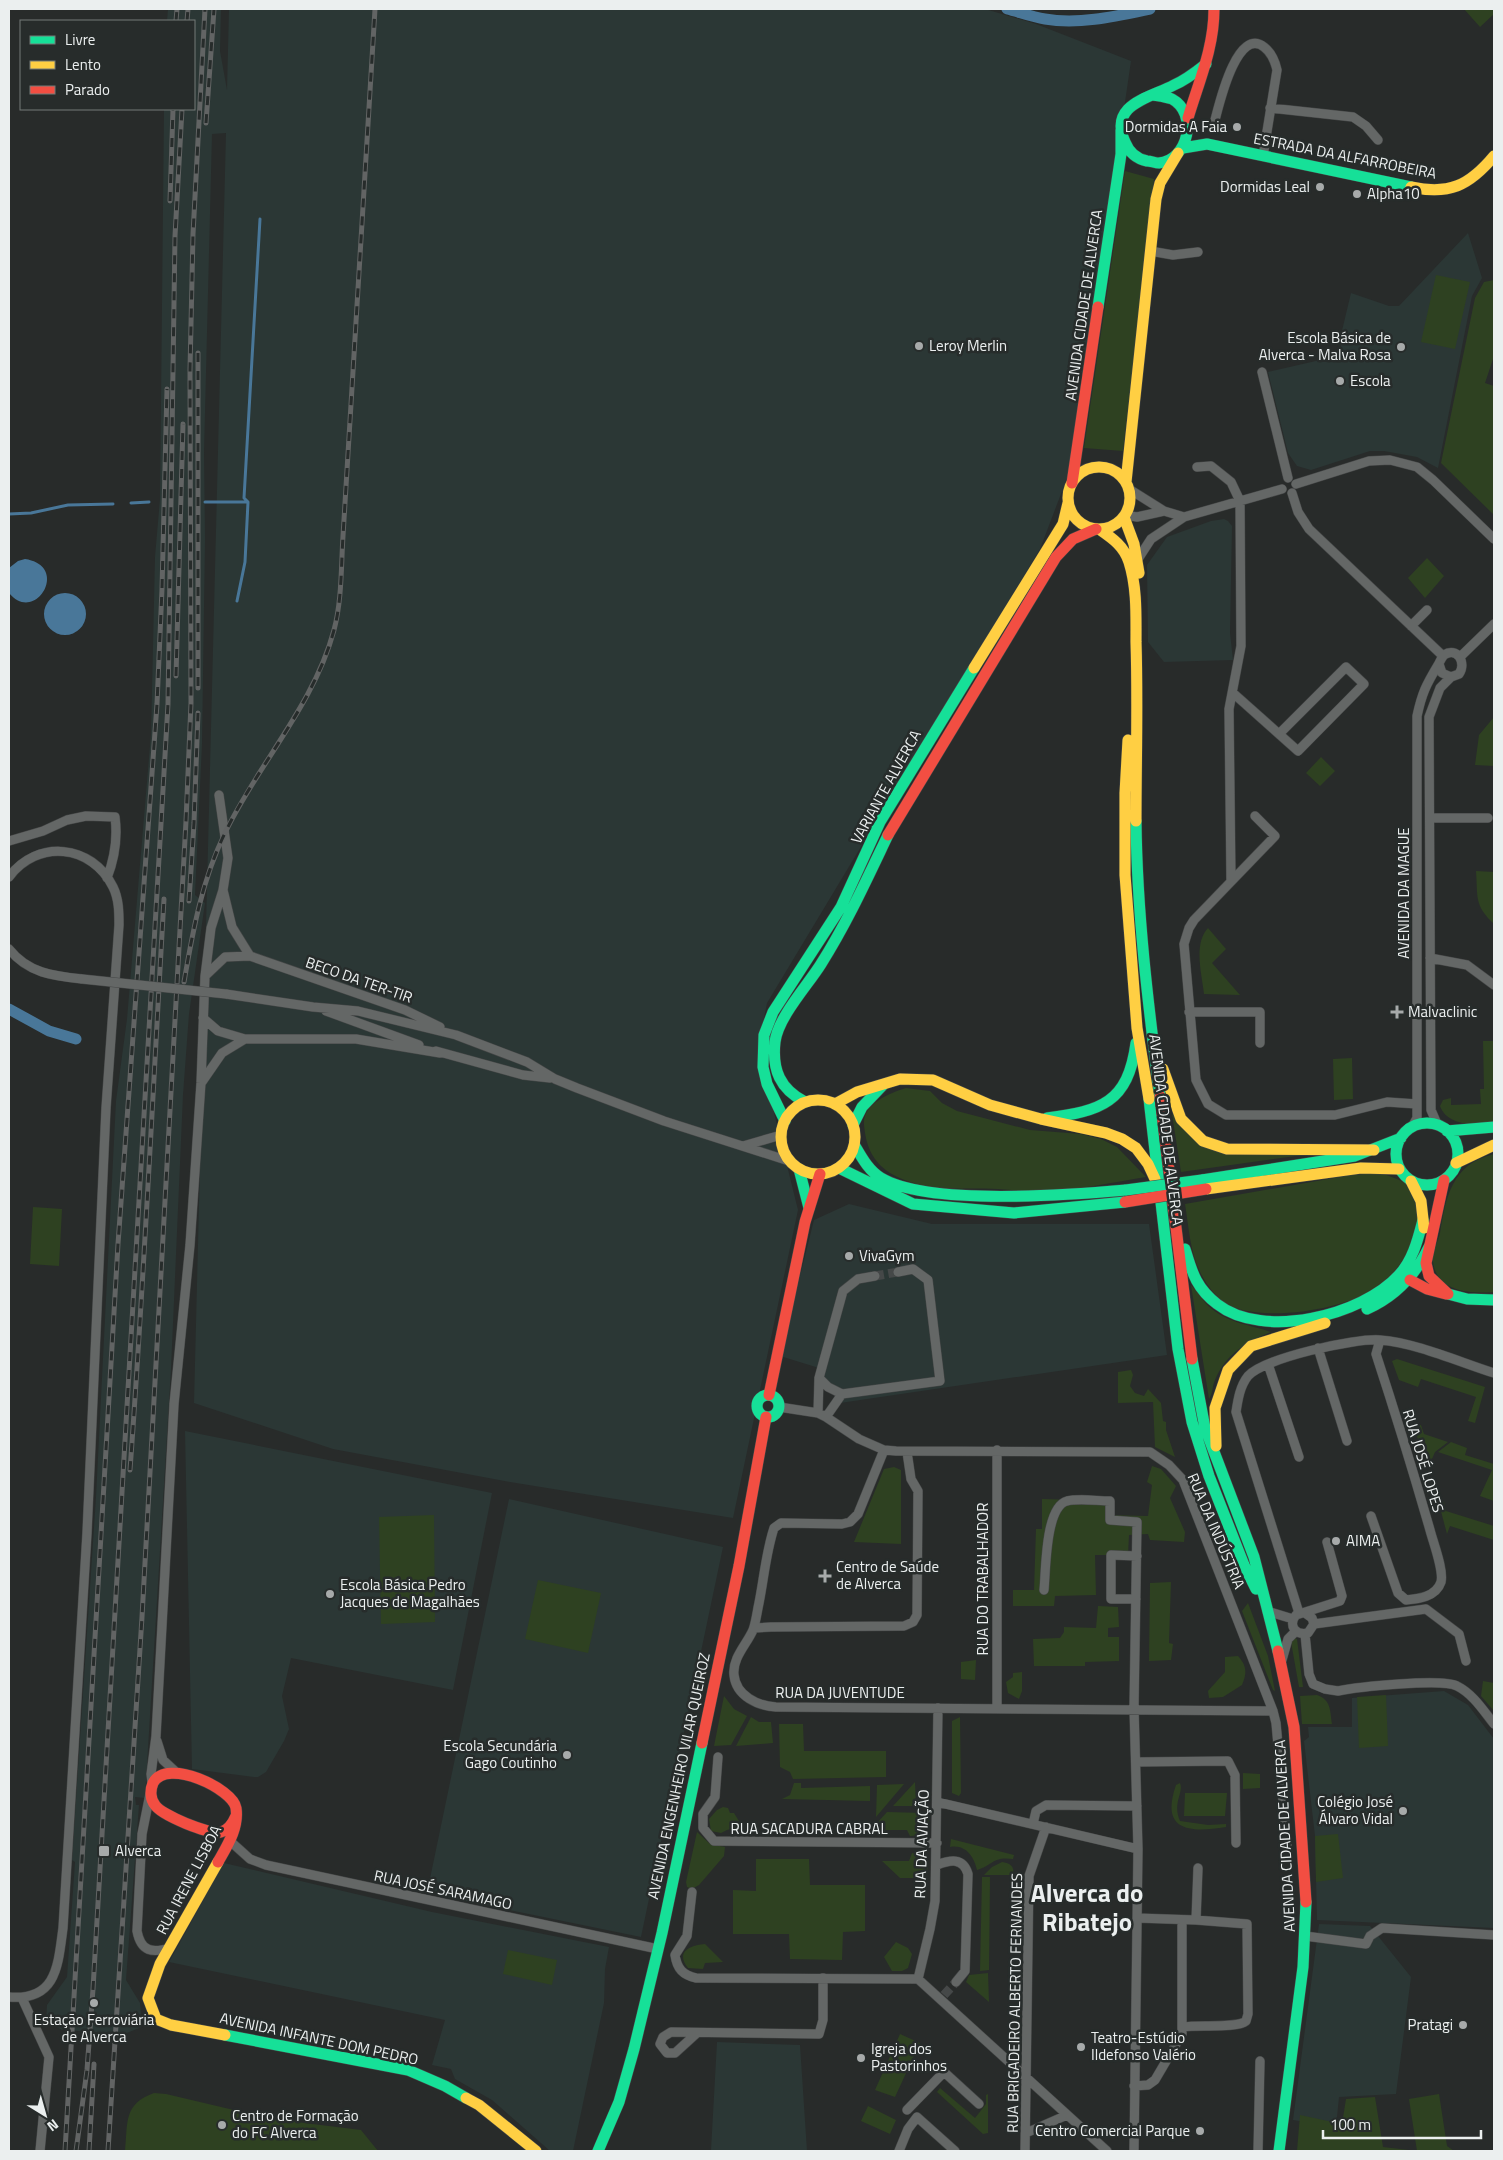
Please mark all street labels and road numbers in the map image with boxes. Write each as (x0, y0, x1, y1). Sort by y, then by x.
street label: ESTRADA DA ALFARROBEIRA (1252, 126, 1439, 185)
street label: AVENIDA CIDADE DE ALVERCA (1059, 208, 1108, 402)
street label: VARIANTE ALVERCA (845, 725, 927, 848)
street label: AVENIDA DA MAGUE (1392, 827, 1415, 959)
street label: BECO DA TER-TIR (302, 950, 416, 1009)
street label: AVENIDA CIDADE DE ALVERCA (1143, 1033, 1190, 1227)
street label: RUA JOSÉ LOPES (1397, 1406, 1450, 1515)
street label: RUA DA INDÚSTRIA (1182, 1469, 1251, 1592)
street label: RUA DO TRABALHADOR (971, 1503, 994, 1655)
street label: AVENIDA ENGENHEIRO VILAR QUEIROZ (641, 1651, 716, 1901)
street label: RUA DA JUVENTUDE (775, 1681, 905, 1704)
street label: AVENIDA CIDADE DE ALVERCA (1268, 1739, 1301, 1933)
street label: RUA DA AVIAÇÃO (908, 1789, 935, 1899)
street label: RUA SACADURA CABRAL (730, 1817, 888, 1840)
street label: RUA IRENE LISBOA (150, 1821, 227, 1939)
street label: RUA JOSÉ SARAMAGO (372, 1864, 514, 1915)
street label: RUA BRIGADEIRO ALBERTO FERNANDES (1001, 1873, 1028, 2133)
street label: AVENIDA INFANTE DOM PEDRO (218, 2006, 421, 2071)

